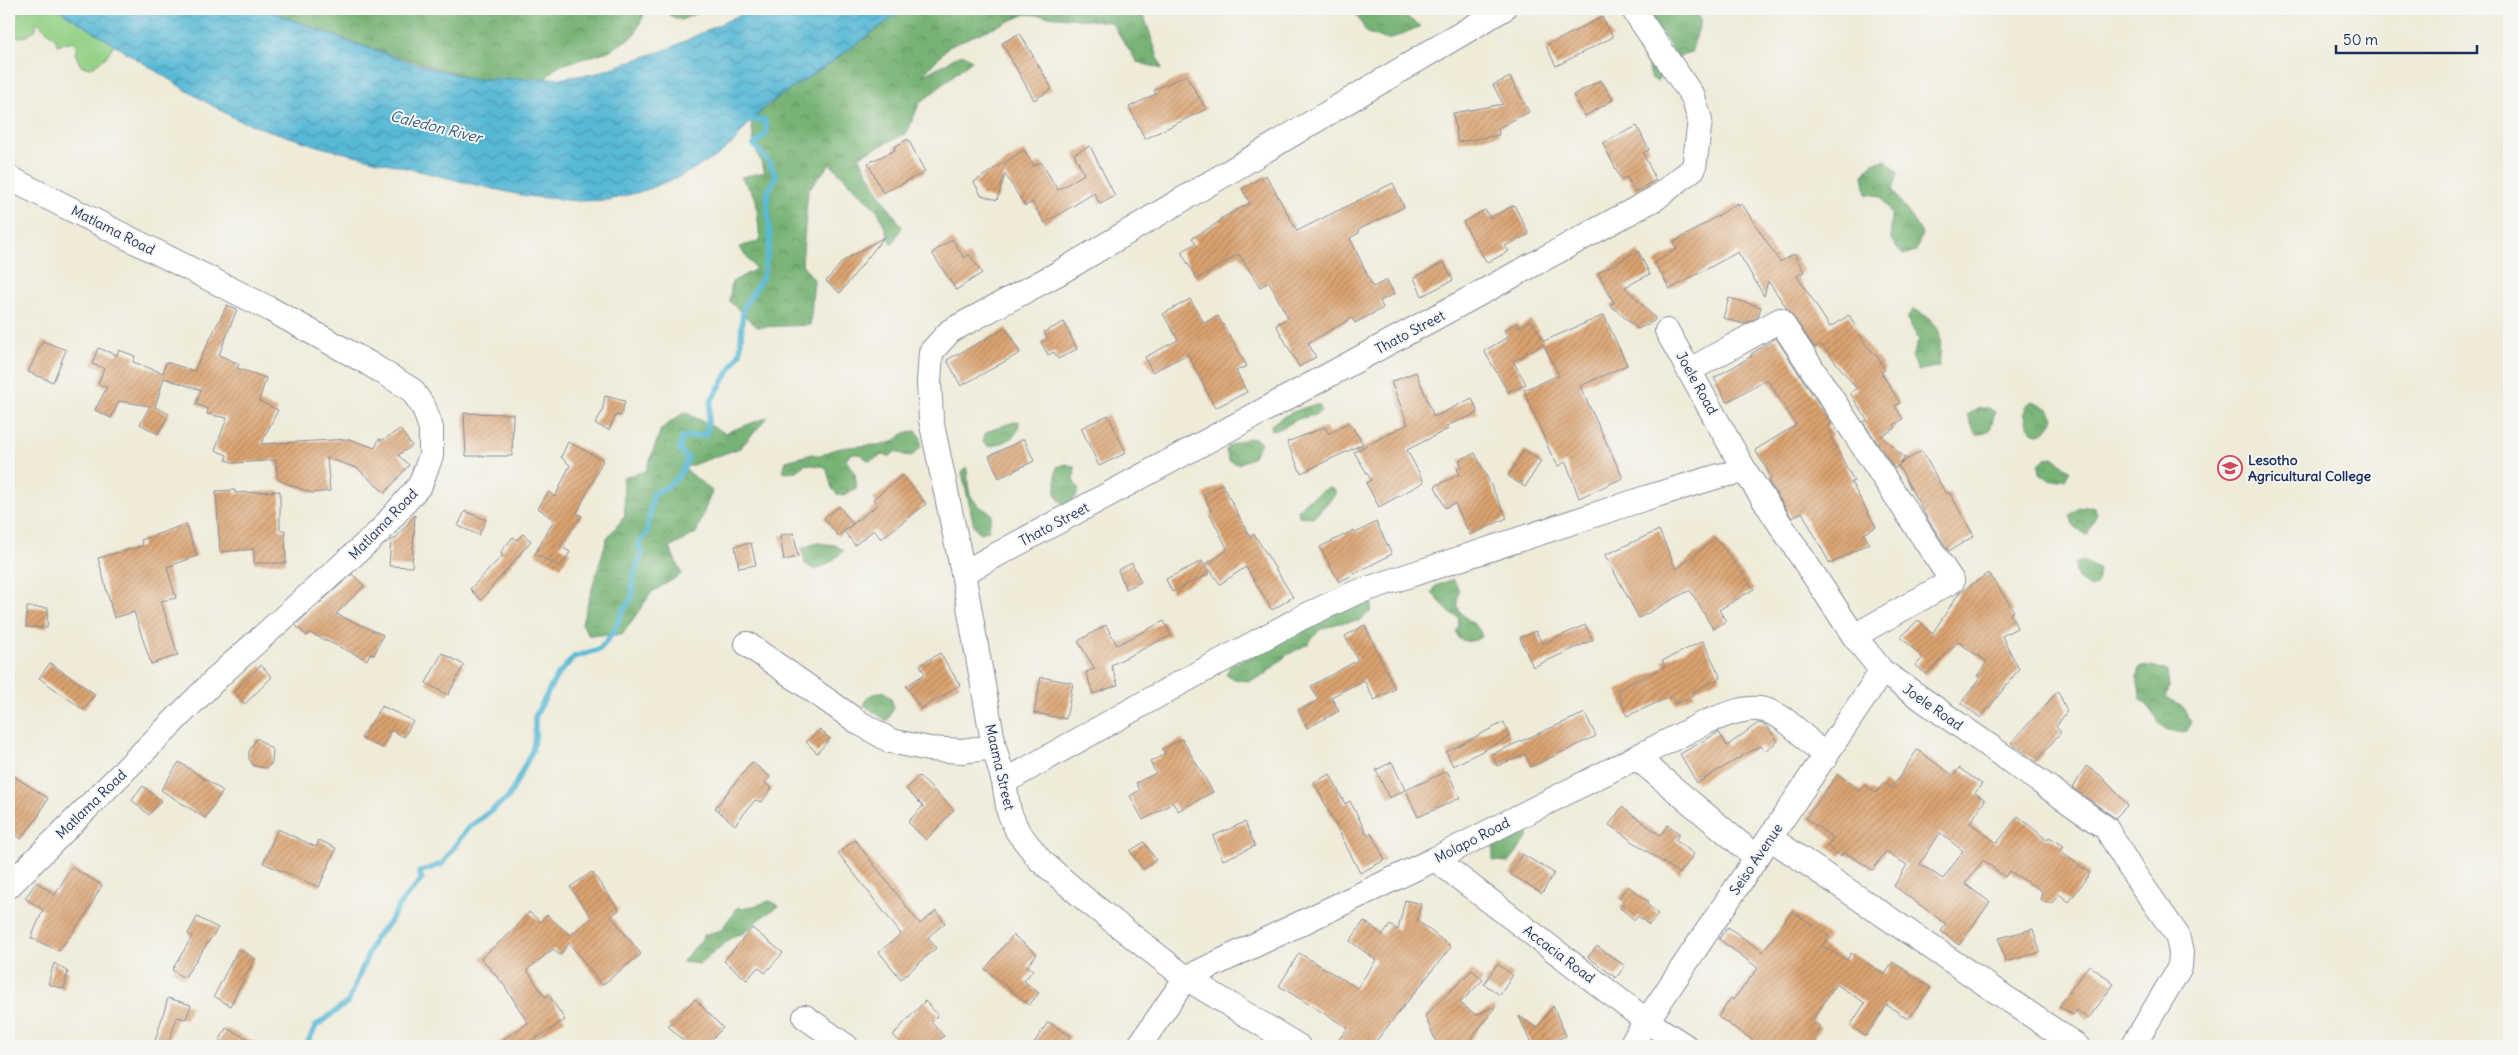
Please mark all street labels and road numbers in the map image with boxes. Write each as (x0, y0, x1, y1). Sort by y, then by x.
street label: Matlama Road (68, 201, 158, 259)
street label: Thato Street (1372, 306, 1448, 358)
street label: Joele Road (1672, 348, 1722, 418)
street label: Matlama Road (345, 485, 421, 563)
street label: Thato Street (1016, 498, 1092, 550)
street label: Joele Road (1899, 680, 1967, 734)
street label: Maama Street (981, 722, 1019, 812)
street label: Matlama Road (52, 766, 130, 842)
street label: Molapo Road (1431, 813, 1513, 867)
street label: Seiso Avenue (1725, 820, 1787, 898)
street label: Accacia Road (1520, 921, 1598, 987)

